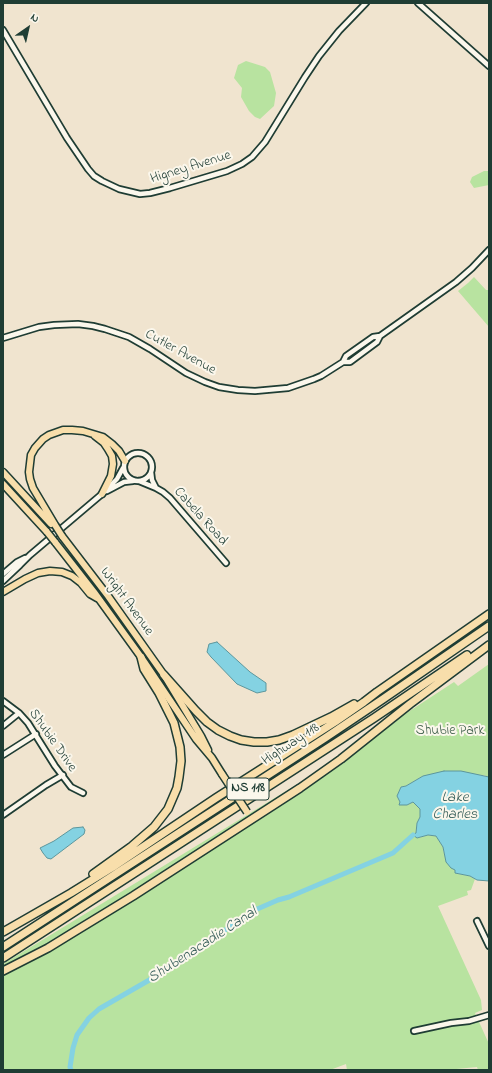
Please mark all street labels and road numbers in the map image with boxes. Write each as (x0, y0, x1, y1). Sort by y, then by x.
street label: Higney Avenue (149, 148, 233, 188)
street label: Cutler Avenue (142, 327, 218, 379)
street label: Cabela Road (169, 484, 231, 550)
street label: Wright Avenue (96, 565, 156, 639)
street label: Shubie Drive (24, 706, 80, 776)
street label: Highway 118 (259, 720, 323, 770)
road number: NS 118 (227, 778, 269, 800)

